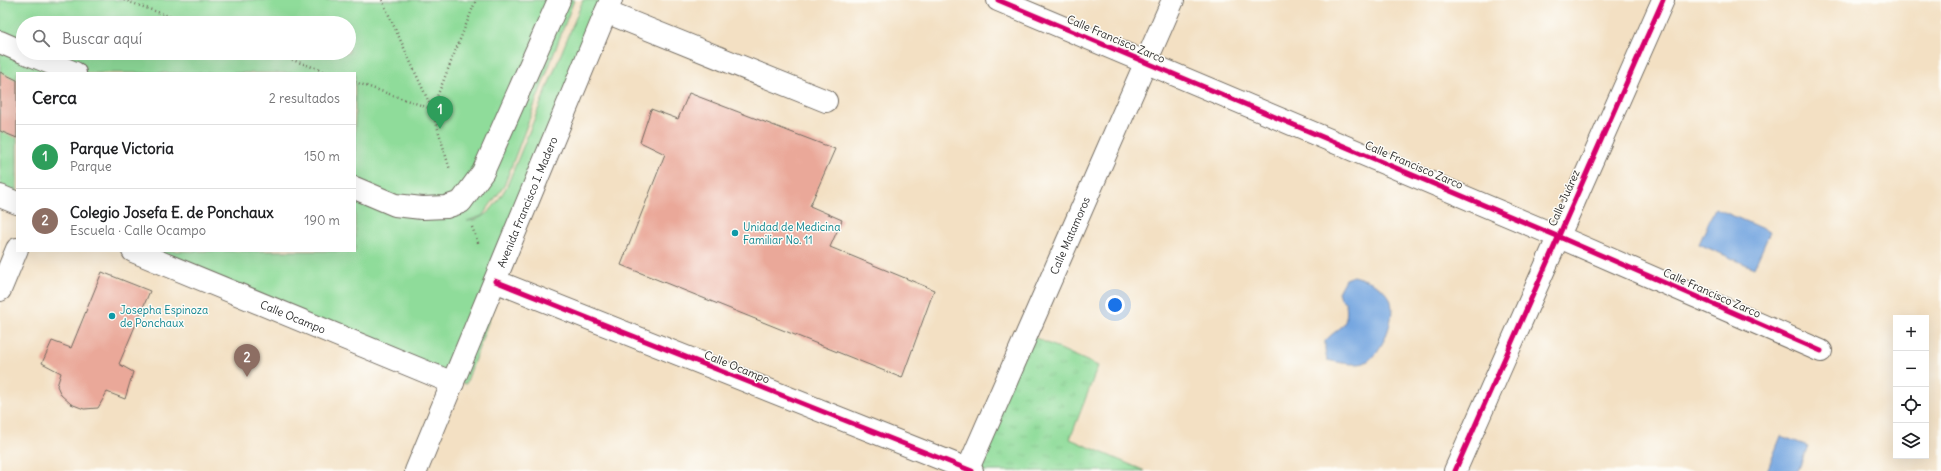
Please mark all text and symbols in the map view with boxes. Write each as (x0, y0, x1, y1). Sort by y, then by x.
street label: Calle Francisco Zarco (1065, 12, 1167, 66)
search box (16, 16, 356, 60)
icon: search (30, 27, 52, 49)
text: Buscar aquí (62, 29, 142, 48)
text: Cerca (32, 87, 77, 109)
text: 2 resultados (269, 90, 340, 107)
pin: 1 (427, 96, 453, 129)
street label: Avenida Francisco I. Madero (494, 135, 561, 270)
street label: Calle Francisco Zarco (1363, 138, 1465, 192)
text: Parque Victoria (70, 139, 174, 158)
text: 1 (42, 148, 48, 165)
text: 150 m (304, 148, 340, 165)
text: Parque (70, 158, 112, 175)
street label: Calle Juárez (1545, 168, 1583, 228)
street label: Calle Matamoros (1047, 194, 1093, 277)
text: Colegio Josefa E. de Ponchaux (70, 203, 274, 222)
text: 2 (41, 212, 49, 229)
text: 190 m (304, 212, 340, 229)
place label: Unidad de Medicina Familiar No. 11 (743, 220, 840, 247)
text: Escuela · Calle Ocampo (70, 222, 206, 239)
marker: Unidad de Medicina Familiar No. 11 (730, 228, 740, 238)
street label: Calle Francisco Zarco (1661, 265, 1763, 321)
your location (1105, 295, 1125, 315)
street label: Calle Ocampo (258, 297, 328, 337)
place label: Josepha Espinoza de Ponchaux (120, 303, 208, 330)
marker: Josepha Espinoza de Ponchaux (107, 311, 117, 321)
map controls (1893, 315, 1929, 459)
button: + (1893, 315, 1929, 351)
pin: 2 (234, 344, 260, 377)
street label: Calle Ocampo (702, 348, 772, 386)
button: − (1893, 351, 1929, 387)
button: locate (1893, 387, 1929, 423)
button: layers (1893, 423, 1929, 459)

